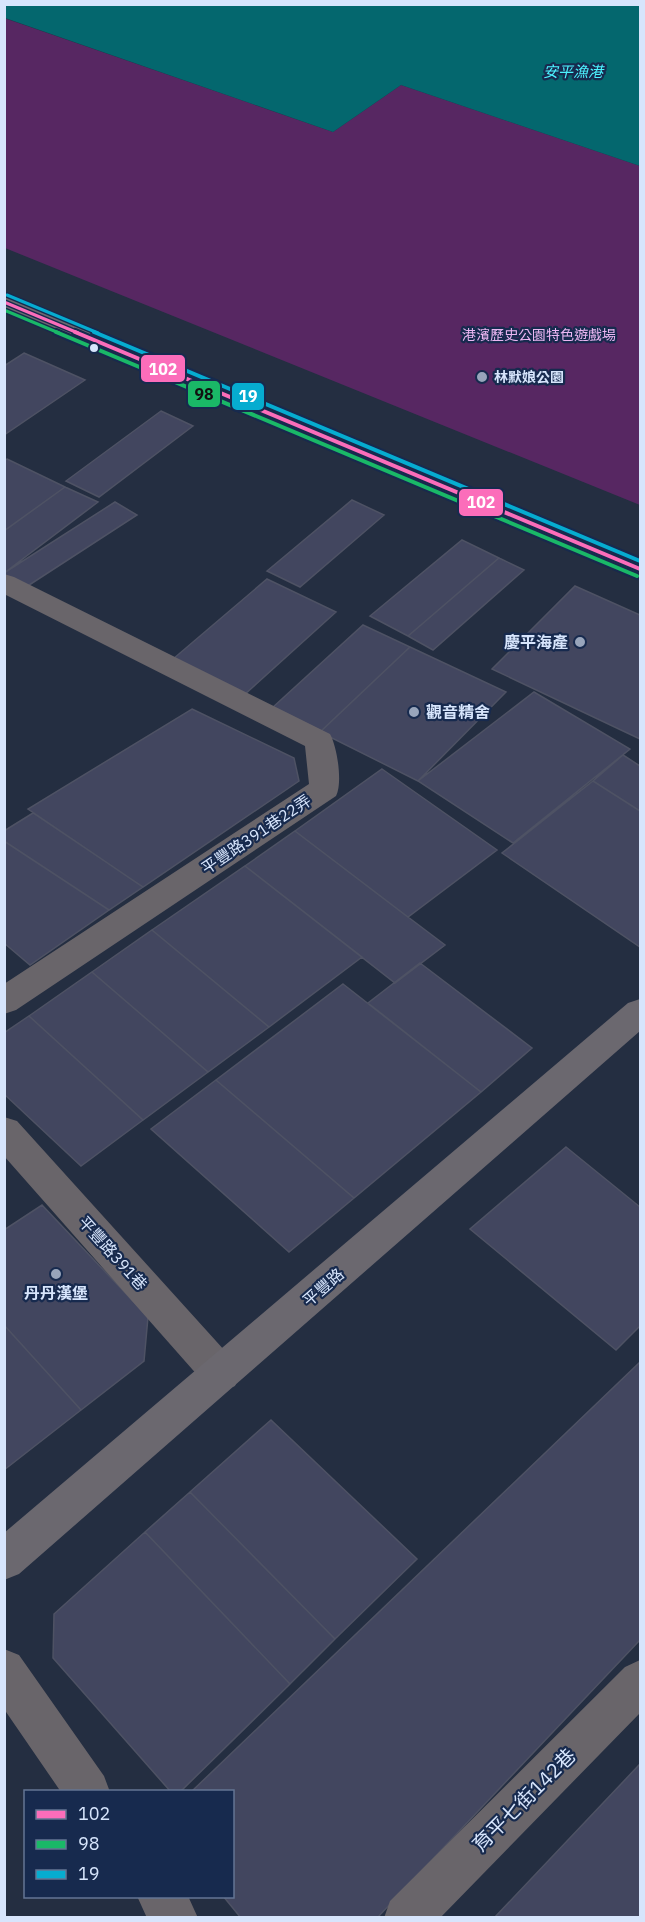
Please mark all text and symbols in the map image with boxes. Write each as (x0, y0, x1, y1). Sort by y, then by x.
water label: 安平漁港 (543, 62, 605, 81)
park label: 港濱歷史公園特色遊戲場 (462, 326, 616, 344)
unlabelled marker (88, 342, 100, 354)
line badge: 102 (140, 354, 186, 383)
text: 102 (149, 359, 177, 379)
place label: 林默娘公園 (494, 368, 564, 386)
marker: 林默娘公園 (475, 370, 489, 384)
line badge: 98 (187, 380, 221, 408)
line badge: 19 (231, 382, 265, 411)
text: 98 (194, 384, 214, 404)
text: 19 (238, 386, 258, 406)
line badge: 102 (458, 488, 504, 517)
text: 102 (467, 492, 495, 512)
place label: 慶平海產 (504, 632, 568, 652)
marker: 慶平海產 (573, 635, 587, 649)
place label: 觀音精舍 (426, 702, 490, 722)
marker: 觀音精舍 (407, 705, 421, 719)
street label: 平豐路391巷22弄 (197, 790, 315, 878)
street label: 平豐路391巷 (75, 1212, 151, 1294)
street label: 平豐路 (298, 1264, 348, 1310)
marker: 丹丹漢堡 (49, 1267, 63, 1281)
place label: 丹丹漢堡 (24, 1283, 88, 1303)
street label: 育平七街142巷 (466, 1742, 581, 1857)
legend (24, 1790, 234, 1898)
text: 102 (78, 1802, 110, 1825)
text: 98 (78, 1832, 100, 1855)
text: 19 (78, 1862, 100, 1885)

